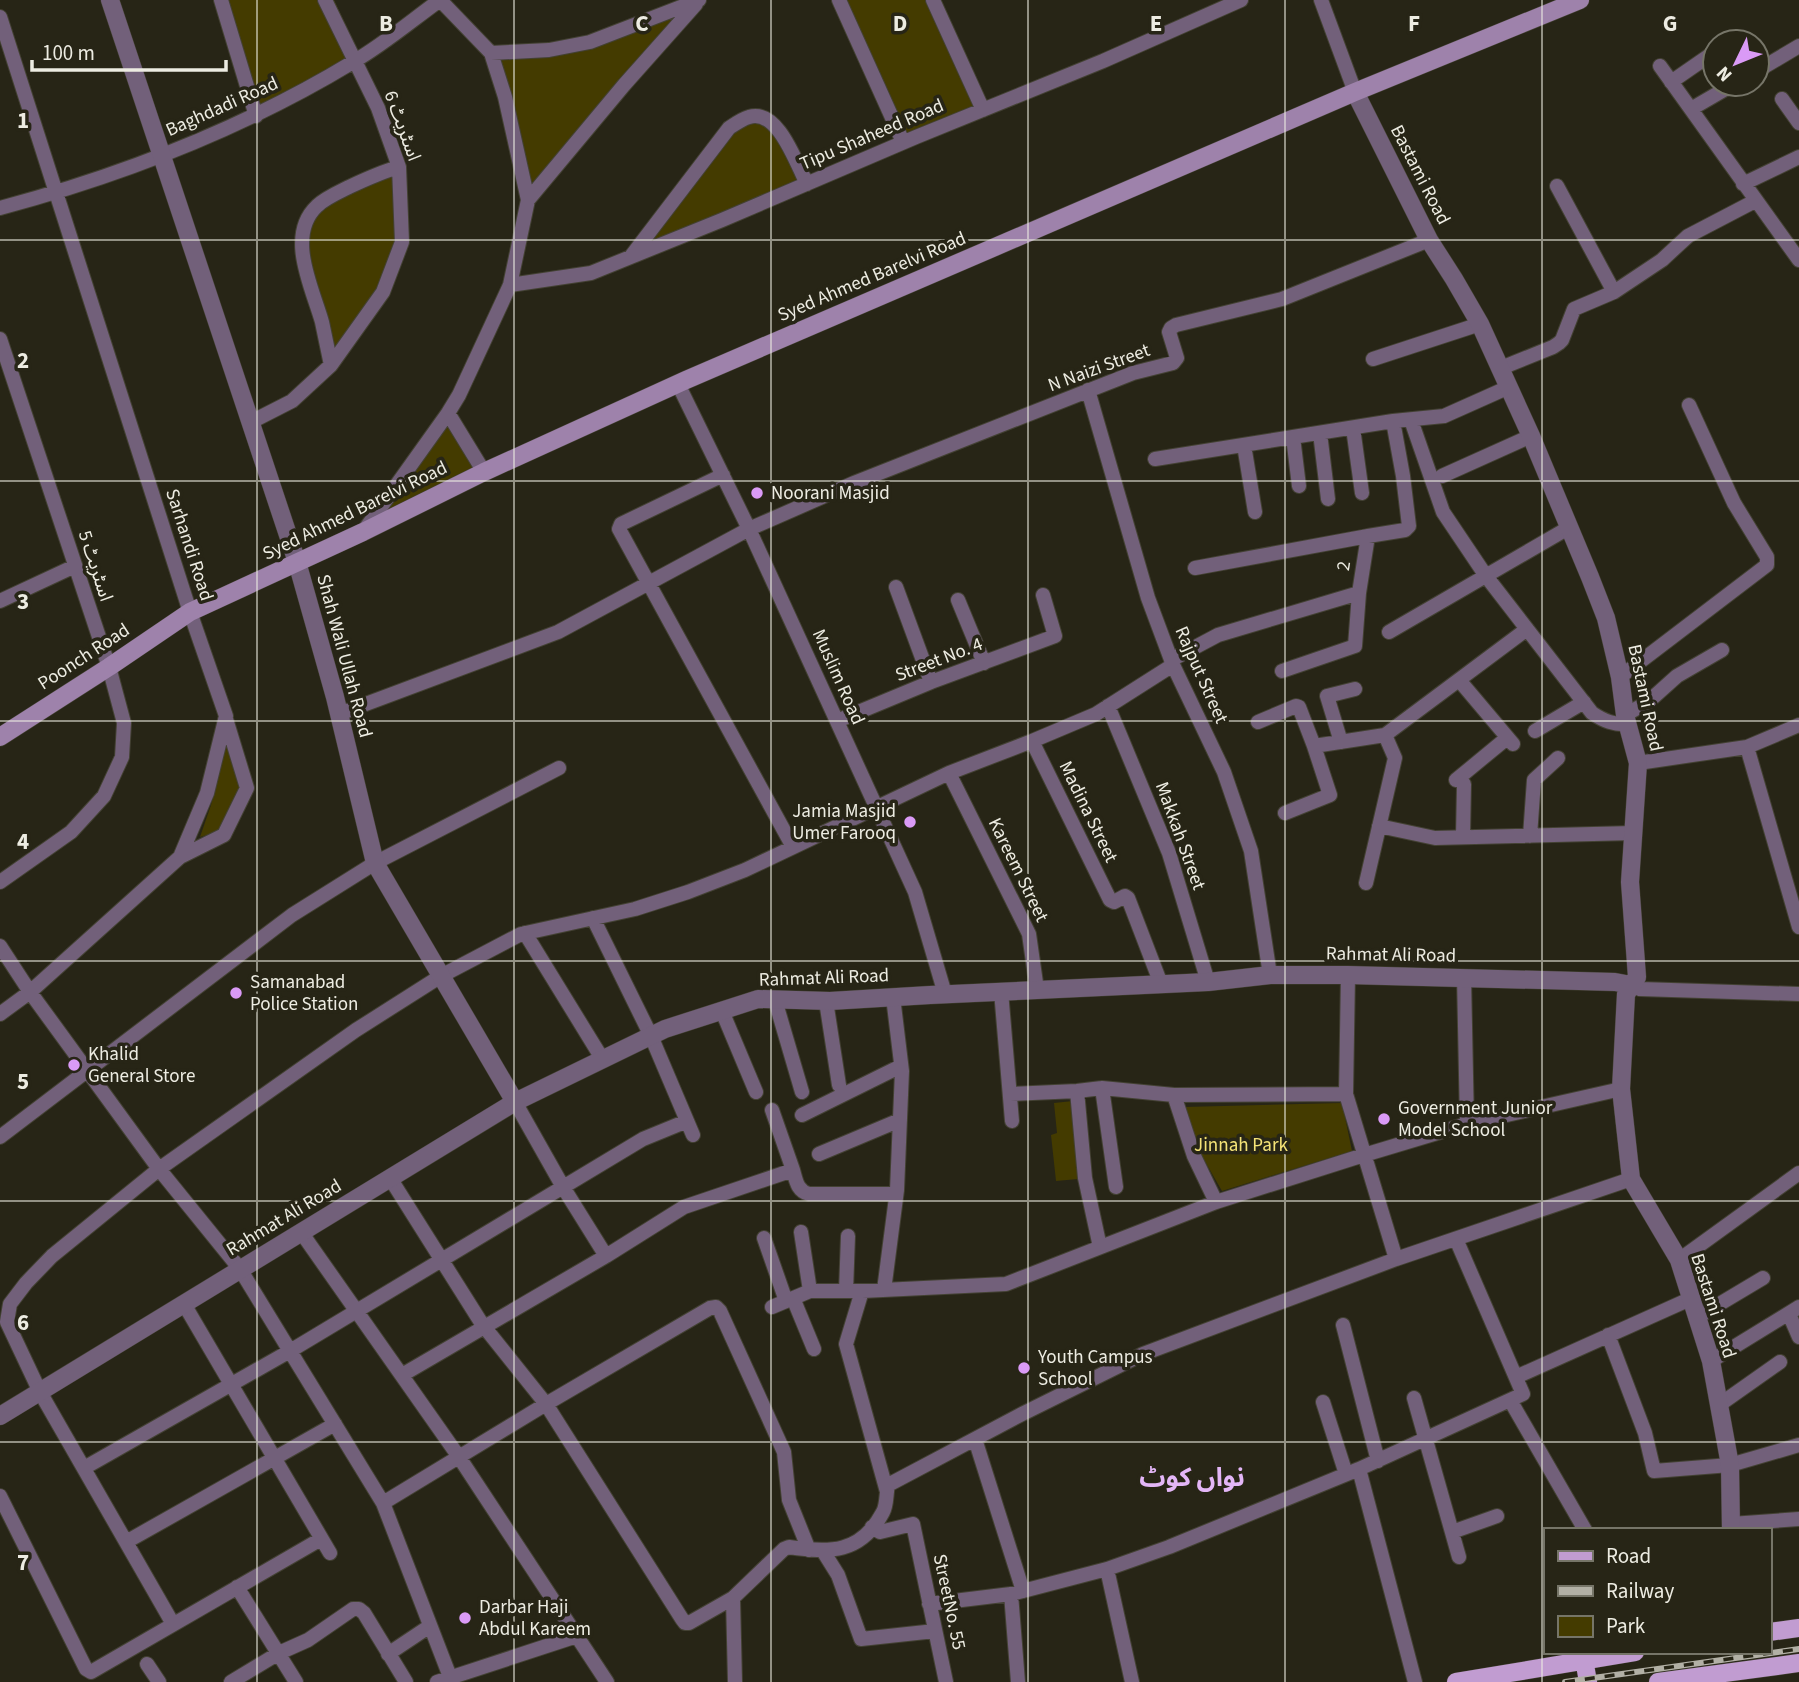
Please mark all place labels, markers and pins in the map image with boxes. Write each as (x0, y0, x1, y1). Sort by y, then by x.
place label: Noorani Masjid (771, 480, 890, 507)
marker: Noorani Masjid (749, 485, 765, 501)
place label: Jamia Masjid Umer Farooq (792, 798, 896, 847)
marker: Jamia Masjid Umer Farooq (902, 814, 918, 830)
place label: Samanabad Police Station (250, 969, 358, 1018)
marker: Samanabad Police Station (228, 985, 244, 1001)
place label: Khalid General Store (88, 1041, 195, 1090)
marker: Khalid General Store (66, 1057, 82, 1073)
place label: Government Junior Model School (1398, 1095, 1553, 1144)
marker: Government Junior Model School (1376, 1111, 1392, 1127)
place label: Youth Campus School (1037, 1344, 1153, 1393)
marker: Youth Campus School (1016, 1360, 1032, 1376)
place label: Darbar Haji Abdul Kareem (479, 1594, 591, 1643)
marker: Darbar Haji Abdul Kareem (457, 1610, 473, 1626)

